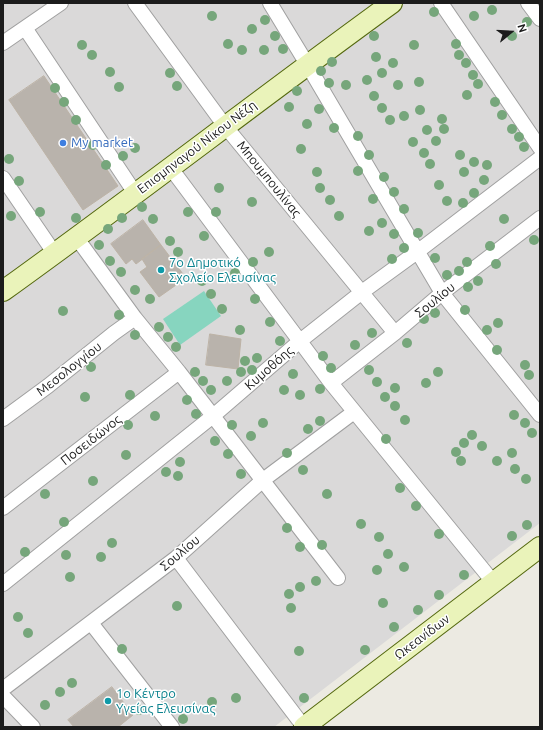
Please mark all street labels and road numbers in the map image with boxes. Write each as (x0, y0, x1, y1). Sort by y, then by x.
street label: Επισμηναγού Νίκου Νέζη (134, 97, 260, 197)
street label: Μπουμπουλίνας (234, 138, 304, 220)
street label: Σουλίου (412, 279, 458, 321)
street label: Μεσολογγίου (33, 339, 105, 399)
street label: Κυμοθόης (242, 343, 296, 393)
street label: Ποσειδώνος (58, 412, 124, 468)
street label: Σουλίου (157, 532, 203, 574)
street label: Ωκεανίδων (391, 611, 453, 663)

